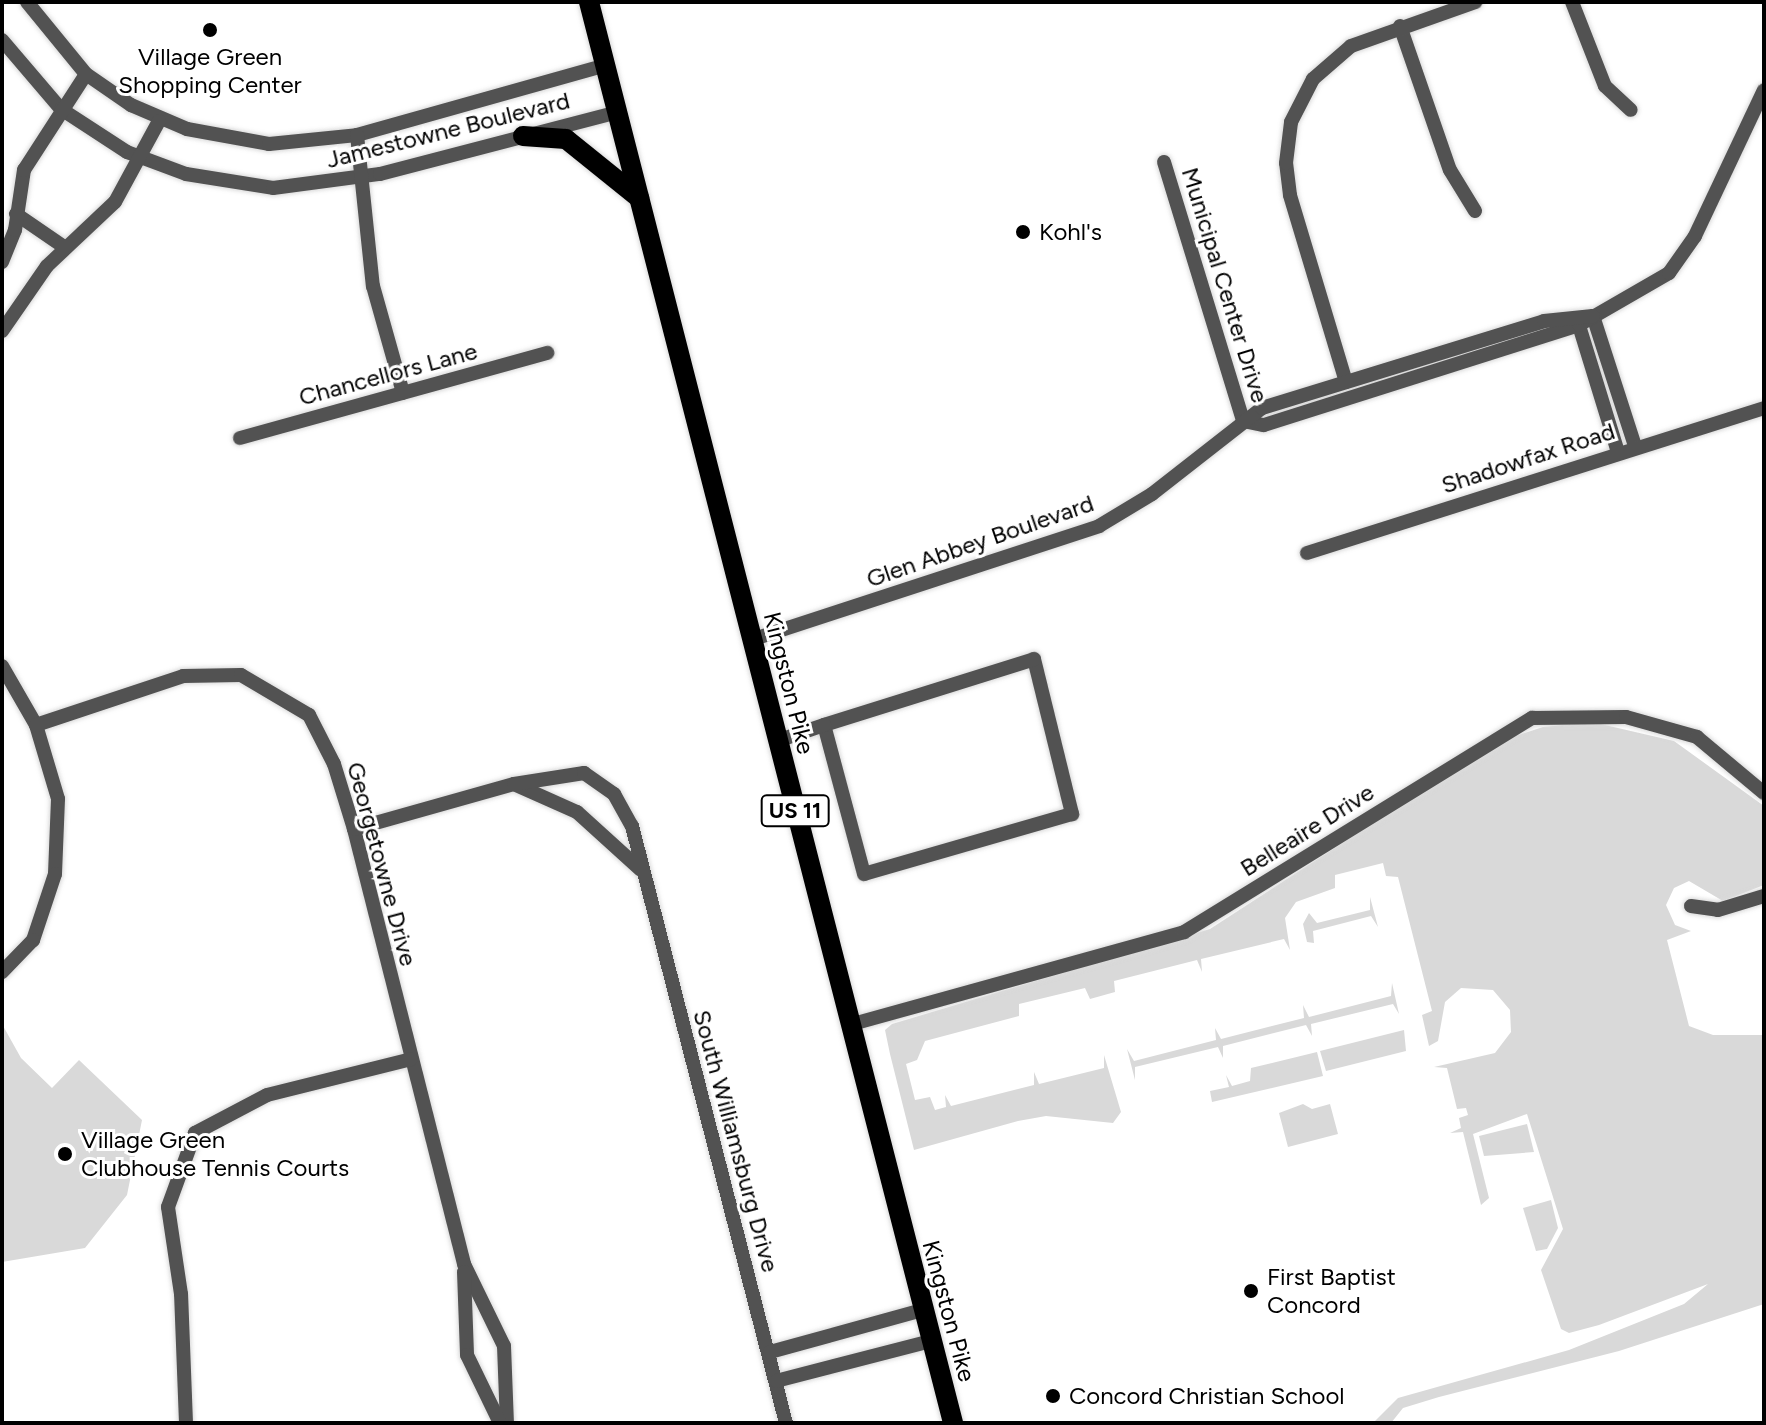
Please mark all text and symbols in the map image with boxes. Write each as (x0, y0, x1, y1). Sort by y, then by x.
marker: Village Green Shopping Center (201, 21, 219, 39)
place label: Village Green Shopping Center (118, 43, 302, 99)
street label: Jamestowne Boulevard (323, 86, 573, 174)
street label: Municipal Center Drive (1176, 164, 1274, 406)
place label: Kohl's (1039, 218, 1102, 246)
marker: Kohl's (1014, 223, 1032, 241)
street label: Chancellors Lane (296, 336, 480, 412)
street label: Shadowfax Road (1438, 416, 1618, 500)
street label: Glen Abbey Boulevard (863, 489, 1097, 593)
street label: Kingston Pike (757, 609, 821, 757)
street label: Georgetowne Drive (341, 759, 423, 969)
street label: Belleaire Drive (1235, 778, 1379, 882)
road number: US 11 (759, 793, 831, 829)
street label: South Williamsburg Drive (687, 1007, 785, 1275)
place label: Village Green Clubhouse Tennis Courts (81, 1126, 349, 1182)
marker: Village Green Clubhouse Tennis Courts (56, 1145, 74, 1163)
street label: Kingston Pike (916, 1237, 982, 1385)
place label: First Baptist Concord (1267, 1263, 1396, 1319)
marker: First Baptist Concord (1242, 1282, 1260, 1300)
place label: Concord Christian School (1069, 1382, 1345, 1410)
marker: Concord Christian School (1044, 1387, 1062, 1405)

